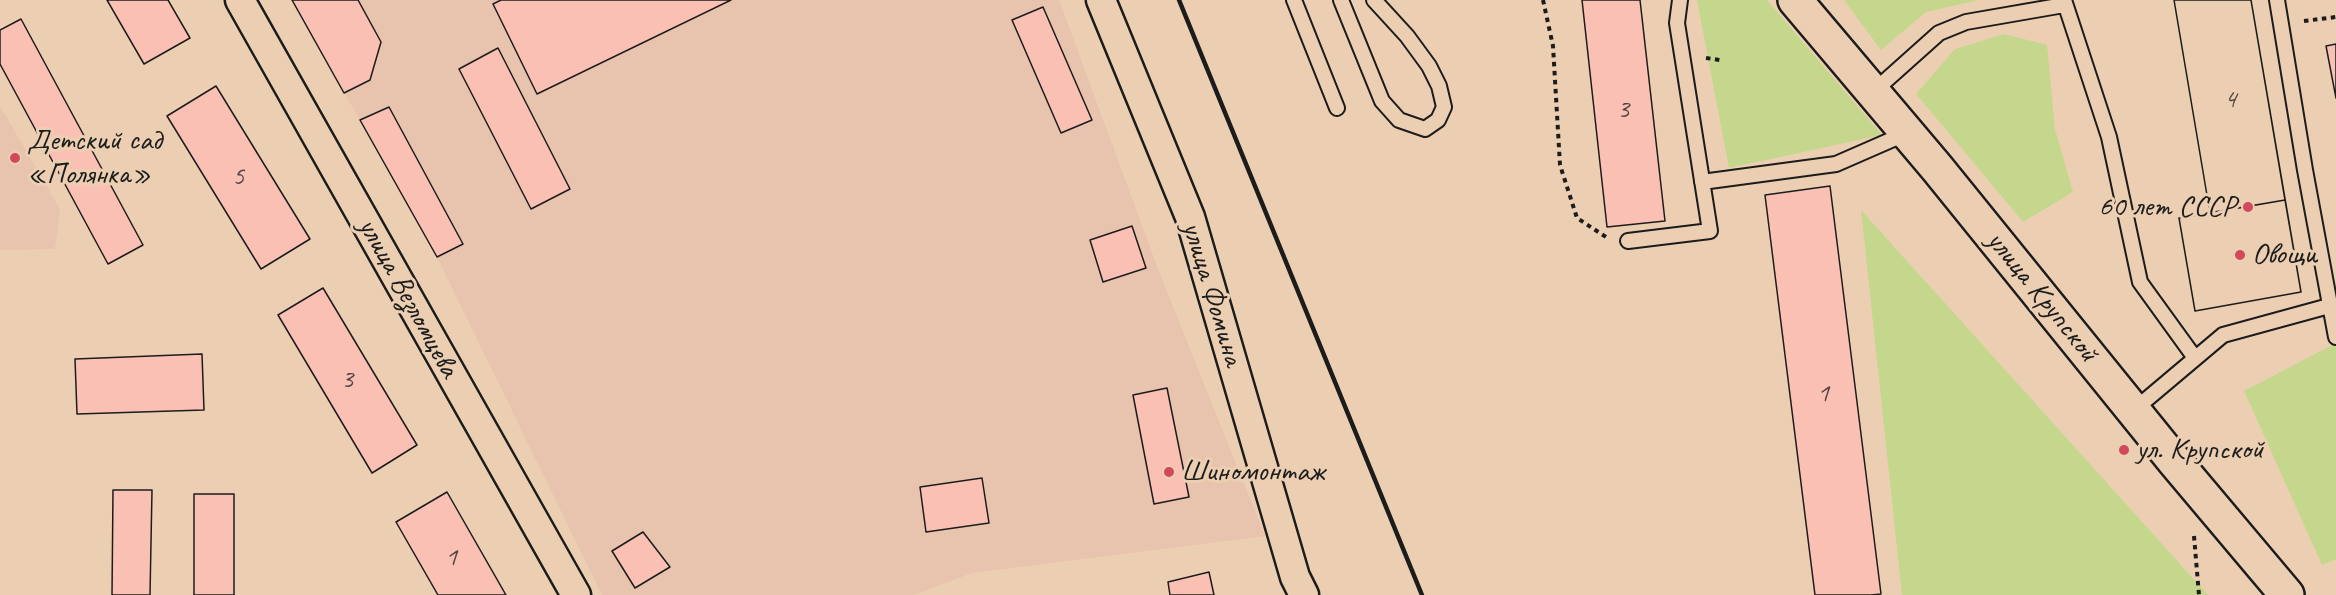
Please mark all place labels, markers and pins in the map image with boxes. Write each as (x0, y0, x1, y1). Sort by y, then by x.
place label: Детский сад «Полянка» (27, 123, 162, 194)
marker: Детский сад «Полянка» (8, 151, 22, 165)
place label: 60 лет СССР (2098, 189, 2236, 225)
marker: 60 лет СССР (2241, 200, 2255, 214)
place label: Овощи (2252, 237, 2317, 273)
marker: Овощи (2233, 248, 2247, 262)
place label: ул. Крупской (2136, 432, 2263, 468)
marker: ул. Крупской (2117, 443, 2131, 457)
place label: Шиномонтаж (1181, 454, 1324, 490)
marker: Шиномонтаж (1162, 465, 1176, 479)

